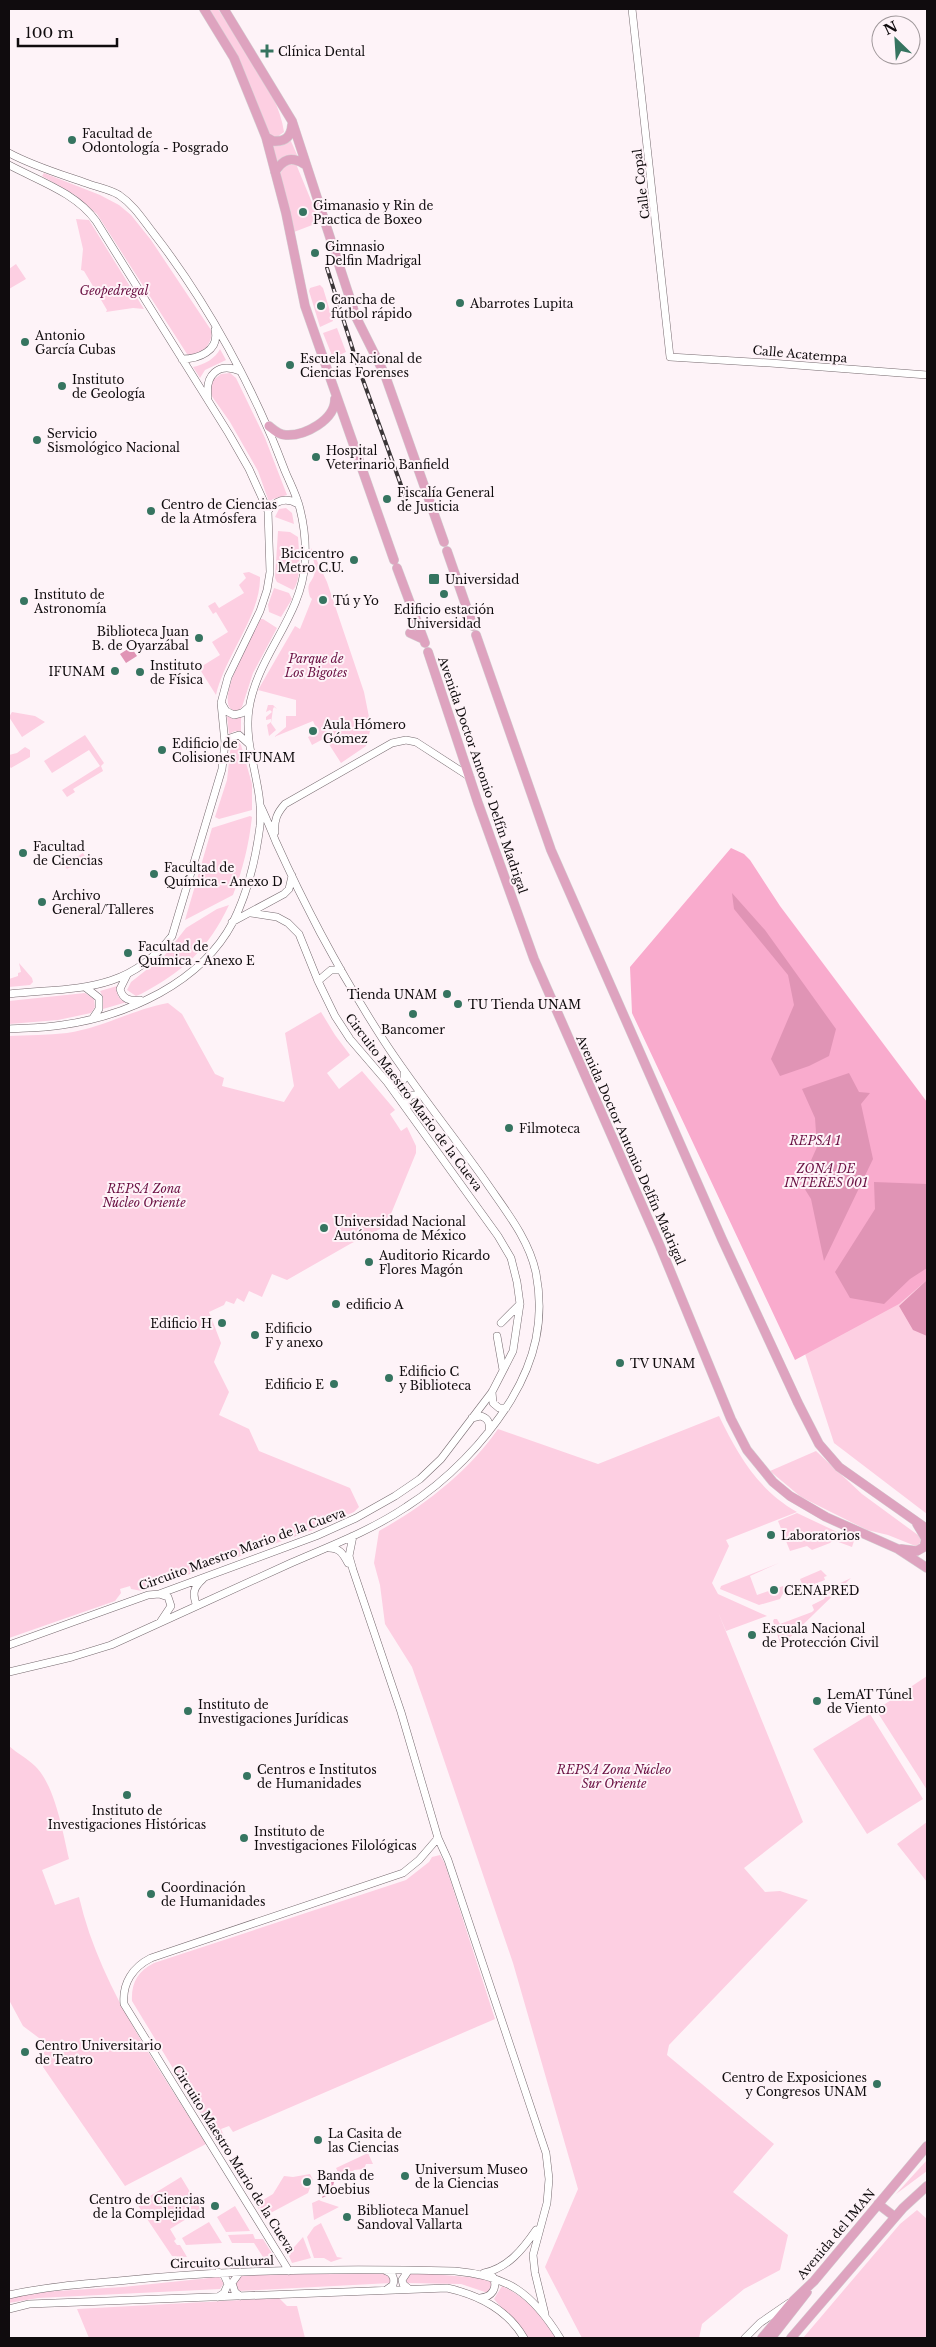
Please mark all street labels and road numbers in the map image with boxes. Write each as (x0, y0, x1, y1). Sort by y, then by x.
street label: Calle Copal (629, 148, 653, 220)
street label: Calle Acatempa (752, 342, 848, 366)
street label: Avenida Doctor Antonio Delfín Madrigal (435, 654, 531, 896)
street label: Circuito Maestro Mario de la Cueva (342, 1010, 486, 1194)
street label: Avenida Doctor Antonio Delfín Madrigal (573, 1032, 689, 1267)
street label: Circuito Maestro Mario de la Cueva (137, 1504, 348, 1593)
street label: Circuito Maestro Mario de la Cueva (170, 2062, 298, 2256)
street label: Avenida del IMAN (793, 2186, 878, 2283)
street label: Circuito Cultural (170, 2253, 274, 2271)

